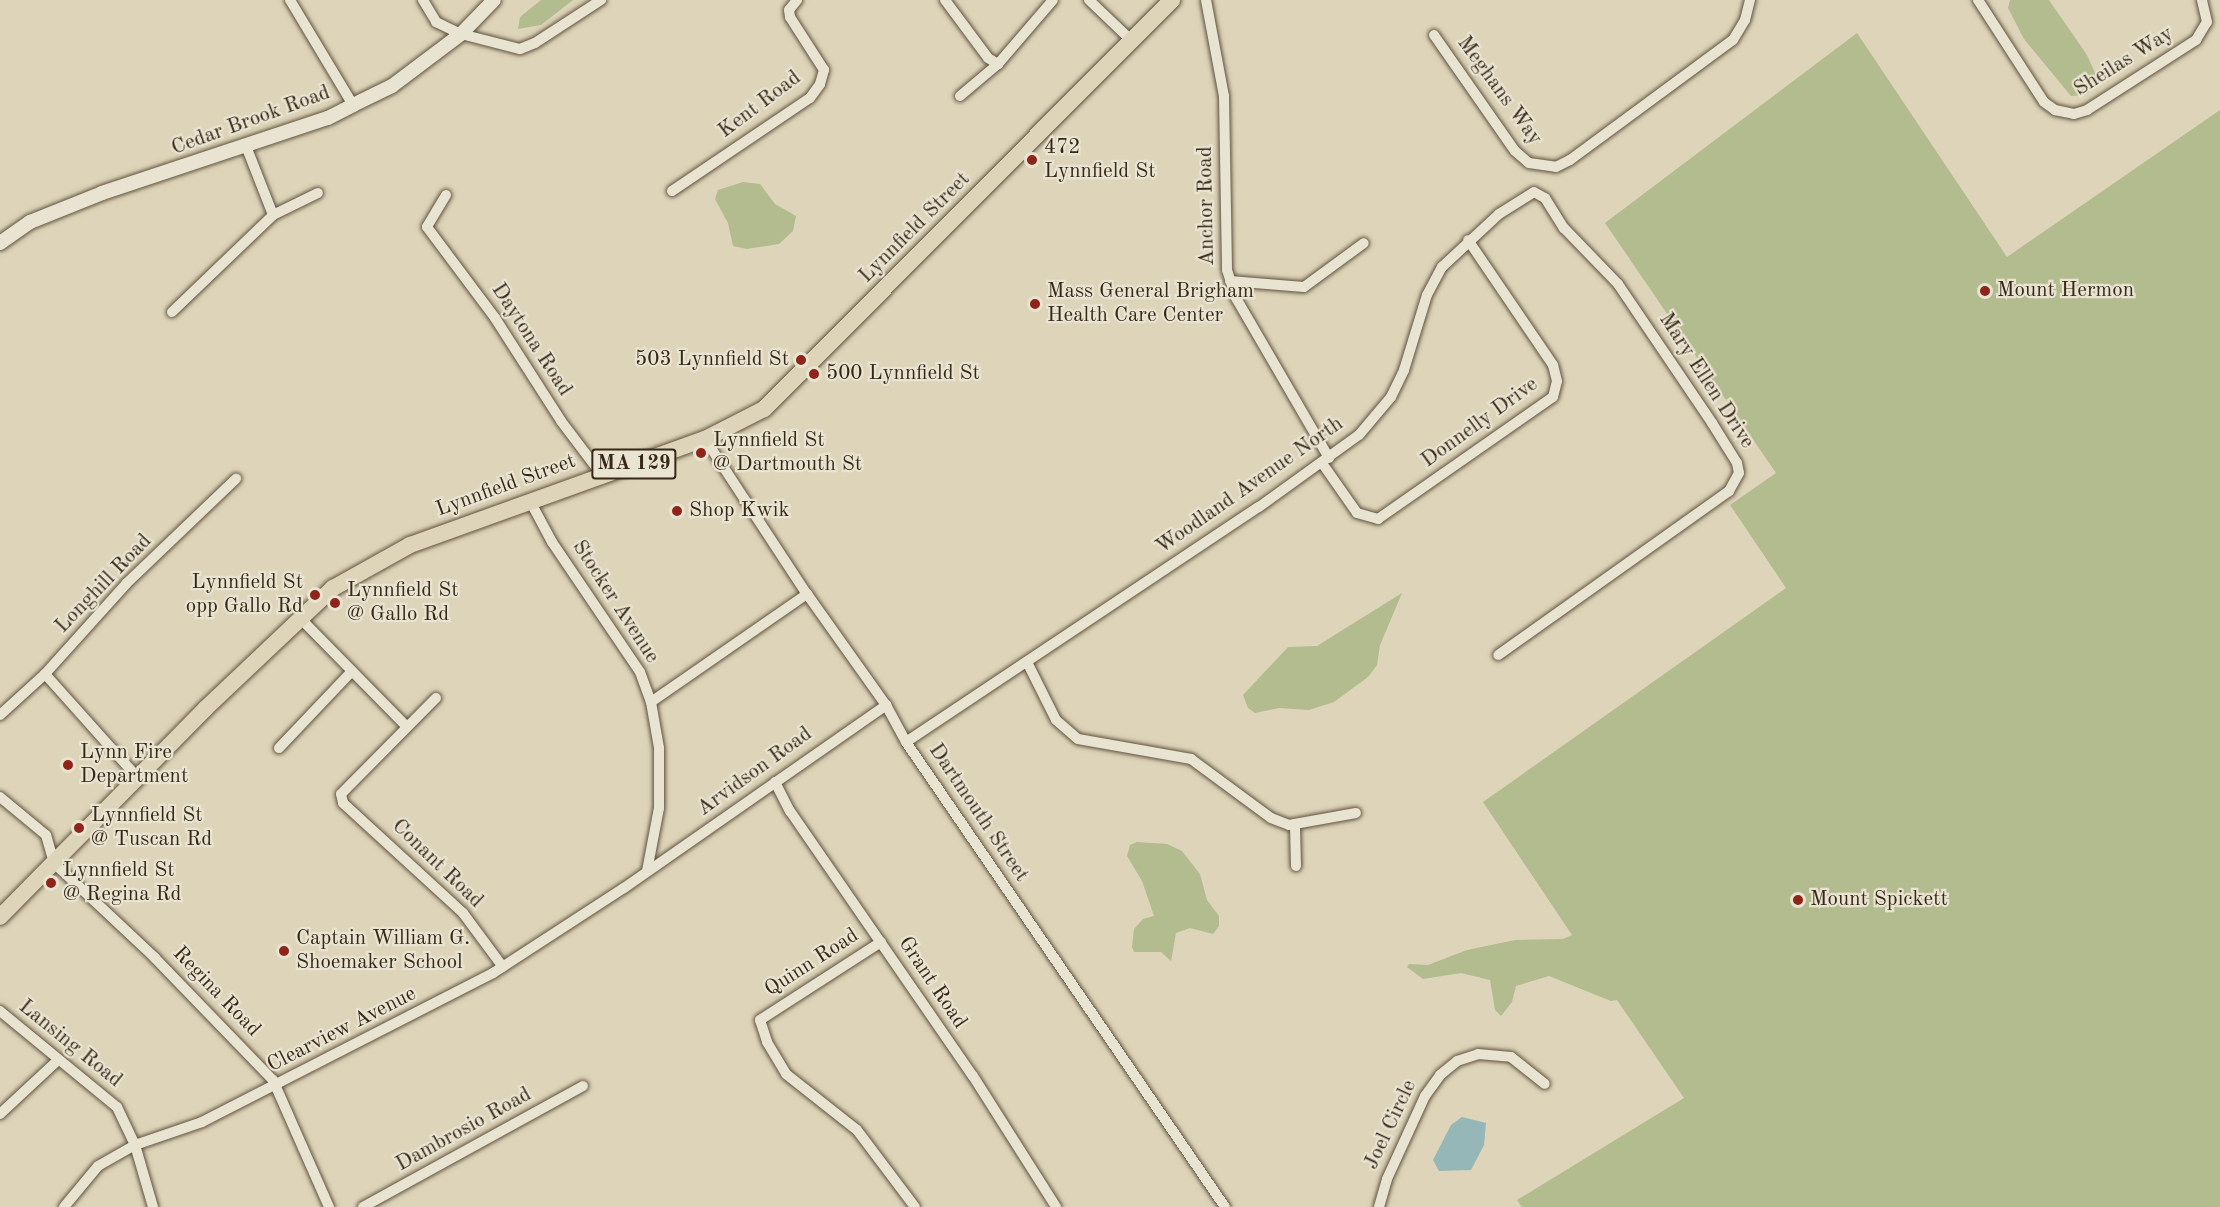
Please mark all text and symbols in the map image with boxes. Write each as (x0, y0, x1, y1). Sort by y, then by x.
street label: Sheilas Way (2070, 21, 2178, 103)
street label: Meghans Way (1451, 32, 1547, 150)
street label: Kent Road (714, 66, 806, 144)
street label: Cedar Brook Road (168, 81, 334, 161)
place label: 472 Lynnfield St (1044, 135, 1156, 185)
street label: Anchor Road (1193, 146, 1221, 266)
marker: 472 Lynnfield St (1025, 153, 1039, 167)
street label: Lynnfield Street (854, 167, 976, 289)
place label: Mount Hermon (1997, 278, 2134, 304)
street label: Daytona Road (485, 279, 577, 401)
place label: Mass General Brigham Health Care Center (1047, 279, 1254, 329)
marker: Mount Hermon (1978, 284, 1992, 298)
marker: Mass General Brigham Health Care Center (1028, 297, 1042, 311)
street label: Mary Ellen Drive (1653, 308, 1759, 454)
place label: 503 Lynnfield St (635, 347, 789, 373)
marker: 503 Lynnfield St (794, 353, 808, 367)
place label: 500 Lynnfield St (826, 361, 980, 387)
marker: 500 Lynnfield St (807, 367, 821, 381)
street label: Donnelly Drive (1417, 372, 1543, 474)
street label: Woodland Avenue North (1151, 412, 1349, 560)
place label: Lynnfield St @ Dartmouth St (713, 428, 862, 478)
marker: Lynnfield St @ Dartmouth St (694, 446, 708, 460)
road number: MA 129 (590, 447, 678, 481)
street label: Lynnfield Street (433, 449, 579, 523)
place label: Shop Kwik (689, 498, 789, 524)
marker: Shop Kwik (670, 504, 684, 518)
street label: Longhill Road (50, 529, 158, 639)
street label: Stocker Avenue (566, 536, 664, 668)
place label: Lynnfield St opp Gallo Rd (186, 570, 303, 620)
place label: Lynnfield St @ Gallo Rd (347, 578, 459, 628)
marker: Lynnfield St opp Gallo Rd (308, 588, 322, 602)
marker: Lynnfield St @ Gallo Rd (328, 596, 342, 610)
street label: Arvidson Road (693, 722, 817, 822)
street label: Dartmouth Street (922, 739, 1034, 887)
place label: Lynn Fire Department (80, 740, 188, 790)
marker: Lynn Fire Department (61, 758, 75, 772)
place label: Lynnfield St @ Tuscan Rd (91, 803, 212, 853)
street label: Conant Road (386, 814, 488, 914)
marker: Lynnfield St @ Tuscan Rd (72, 821, 86, 835)
place label: Lynnfield St @ Regina Rd (63, 858, 181, 908)
marker: Lynnfield St @ Regina Rd (44, 876, 58, 890)
place label: Mount Spickett (1810, 887, 1948, 913)
marker: Mount Spickett (1791, 893, 1805, 907)
street label: Quinn Road (760, 923, 864, 1003)
place label: Captain William G. Shoemaker School (296, 926, 470, 976)
street label: Grant Road (892, 932, 972, 1034)
street label: Regina Road (167, 941, 265, 1043)
marker: Captain William G. Shoemaker School (277, 944, 291, 958)
street label: Clearview Avenue (263, 982, 421, 1078)
street label: Lansing Road (13, 995, 127, 1093)
street label: Joel Circle (1359, 1076, 1423, 1174)
street label: Dambrosio Road (392, 1082, 536, 1178)

